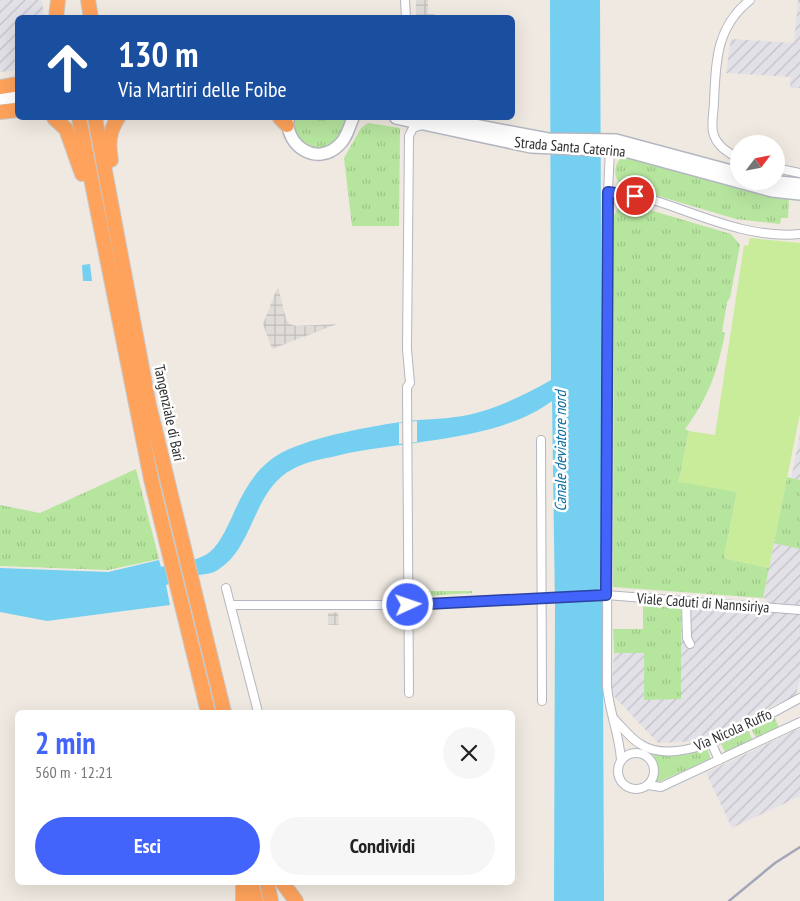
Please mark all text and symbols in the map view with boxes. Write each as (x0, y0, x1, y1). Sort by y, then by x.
text: 130 m (118, 31, 199, 77)
icon: ahead (35, 35, 100, 100)
text: Via Martiri delle Foibe (118, 75, 287, 103)
street label: Strada Santa Caterina (514, 132, 626, 161)
north arrow (730, 135, 785, 190)
map controls (730, 135, 785, 190)
pin (614, 175, 656, 217)
icon: arrive (621, 182, 649, 210)
street label: Tangenziale di Bari (150, 363, 189, 463)
water label: Canale deviatore nord (550, 389, 570, 511)
position arrow (381, 578, 433, 630)
street label: Viale Caduti di Nannsiriya (635, 588, 770, 617)
street label: Via Nicola Ruffo (690, 704, 774, 755)
text: 2 min (35, 723, 96, 762)
button: close (443, 727, 495, 779)
text: 560 m · 12:21 (35, 762, 113, 782)
button: Esci (35, 817, 260, 875)
button: Condividi (270, 817, 495, 875)

